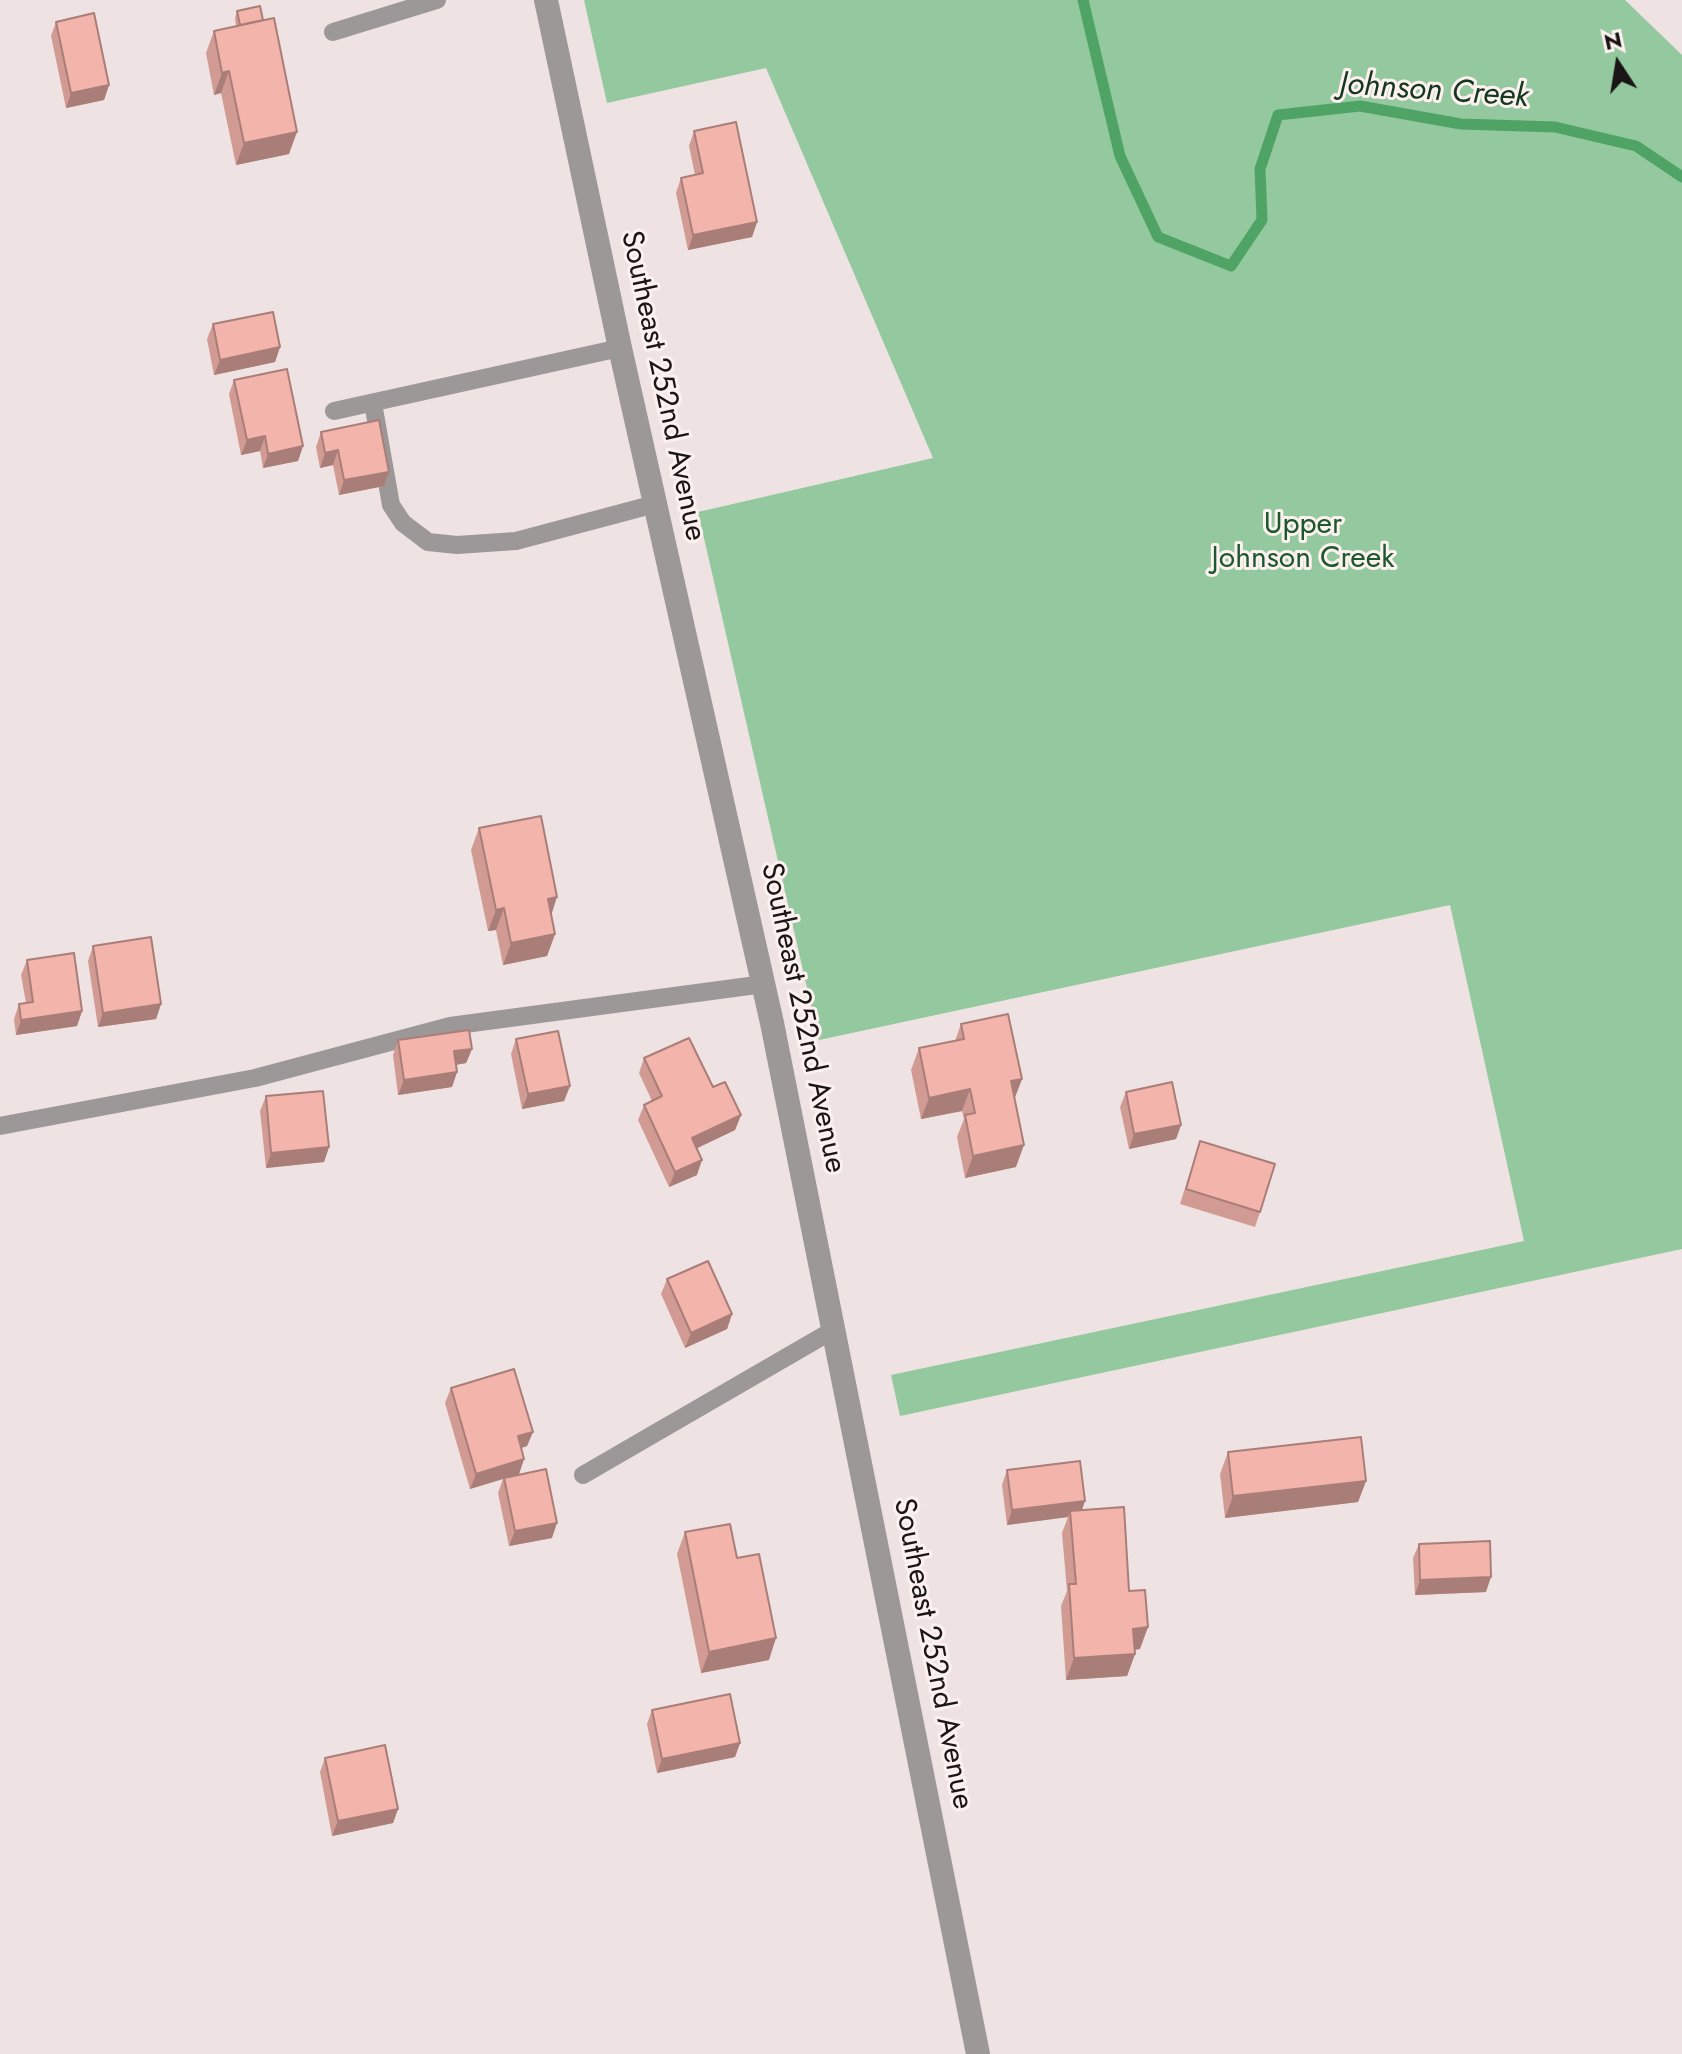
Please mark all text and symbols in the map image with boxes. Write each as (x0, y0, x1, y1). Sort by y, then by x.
text: N (1601, 23, 1625, 58)
north arrow (1578, 24, 1658, 104)
water label: Johnson Creek (1338, 66, 1530, 118)
street label: Southeast 252nd Avenue (612, 228, 712, 544)
park label: Upper Johnson Creek (1212, 508, 1394, 578)
street label: Southeast 252nd Avenue (752, 860, 852, 1176)
street label: Southeast 252nd Avenue (884, 1495, 980, 1813)

